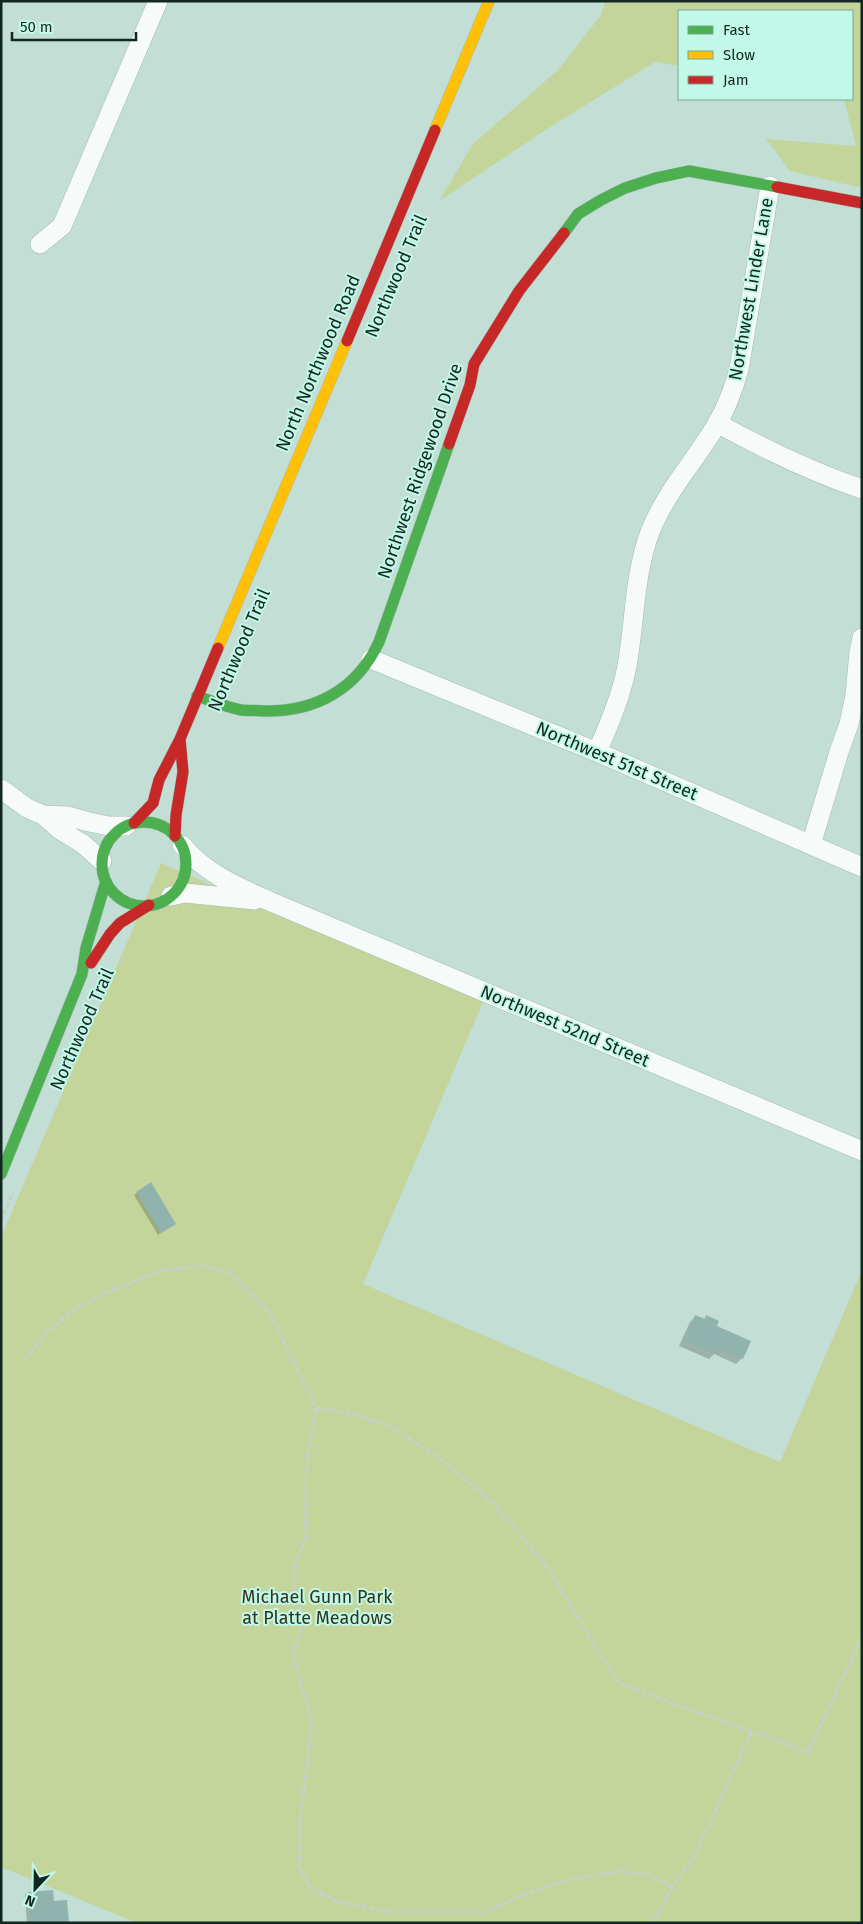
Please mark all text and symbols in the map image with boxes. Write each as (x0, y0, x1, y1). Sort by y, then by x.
scale bar (12, 10, 136, 42)
legend (678, 10, 853, 100)
text: 50 m (20, 18, 53, 36)
text: Fast (723, 21, 750, 39)
text: Slow (723, 46, 755, 64)
text: Jam (723, 71, 749, 89)
street label: Northwest Linder Lane (724, 196, 778, 382)
street label: Northwood Trail (360, 211, 432, 341)
street label: North Northwood Road (271, 272, 365, 454)
street label: Northwest Ridgewood Drive (373, 360, 467, 582)
street label: Northwood Trail (203, 585, 275, 715)
street label: Northwest 51st Street (533, 717, 702, 805)
street label: Northwood Trail (45, 964, 119, 1094)
street label: Northwest 52nd Street (477, 980, 653, 1072)
park label: Michael Gunn Park at Platte Meadows (241, 1586, 393, 1629)
north arrow (10, 1864, 60, 1914)
text: N (23, 1891, 38, 1910)

